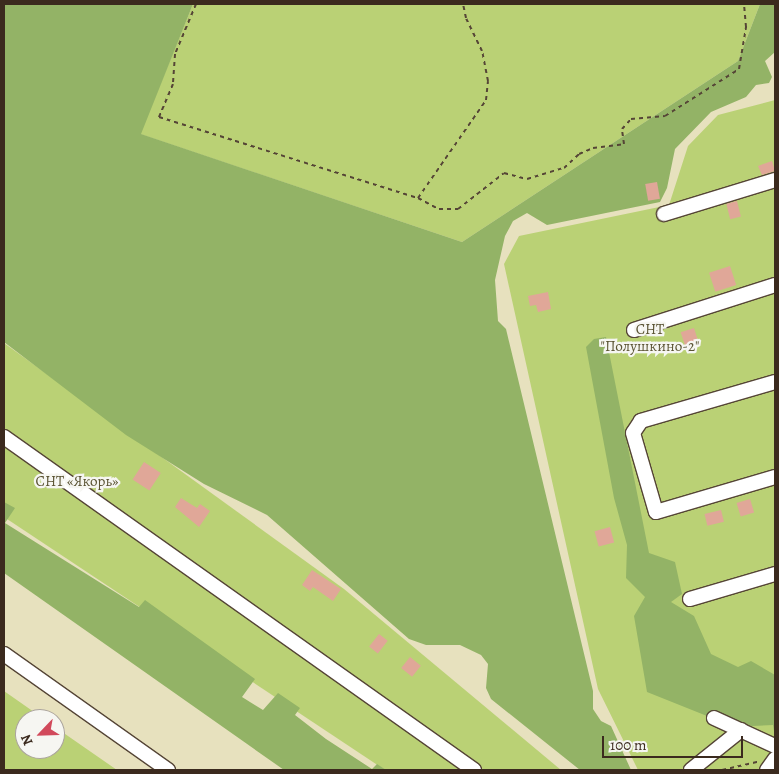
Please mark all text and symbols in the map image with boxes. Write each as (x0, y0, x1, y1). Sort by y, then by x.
park label: СНТ "Полушкино-2" (600, 320, 700, 355)
park label: СНТ «Якорь» (36, 473, 118, 491)
north arrow (15, 709, 65, 759)
scale bar (604, 726, 745, 758)
text: N (16, 731, 38, 748)
text: 100 m (610, 735, 647, 755)

